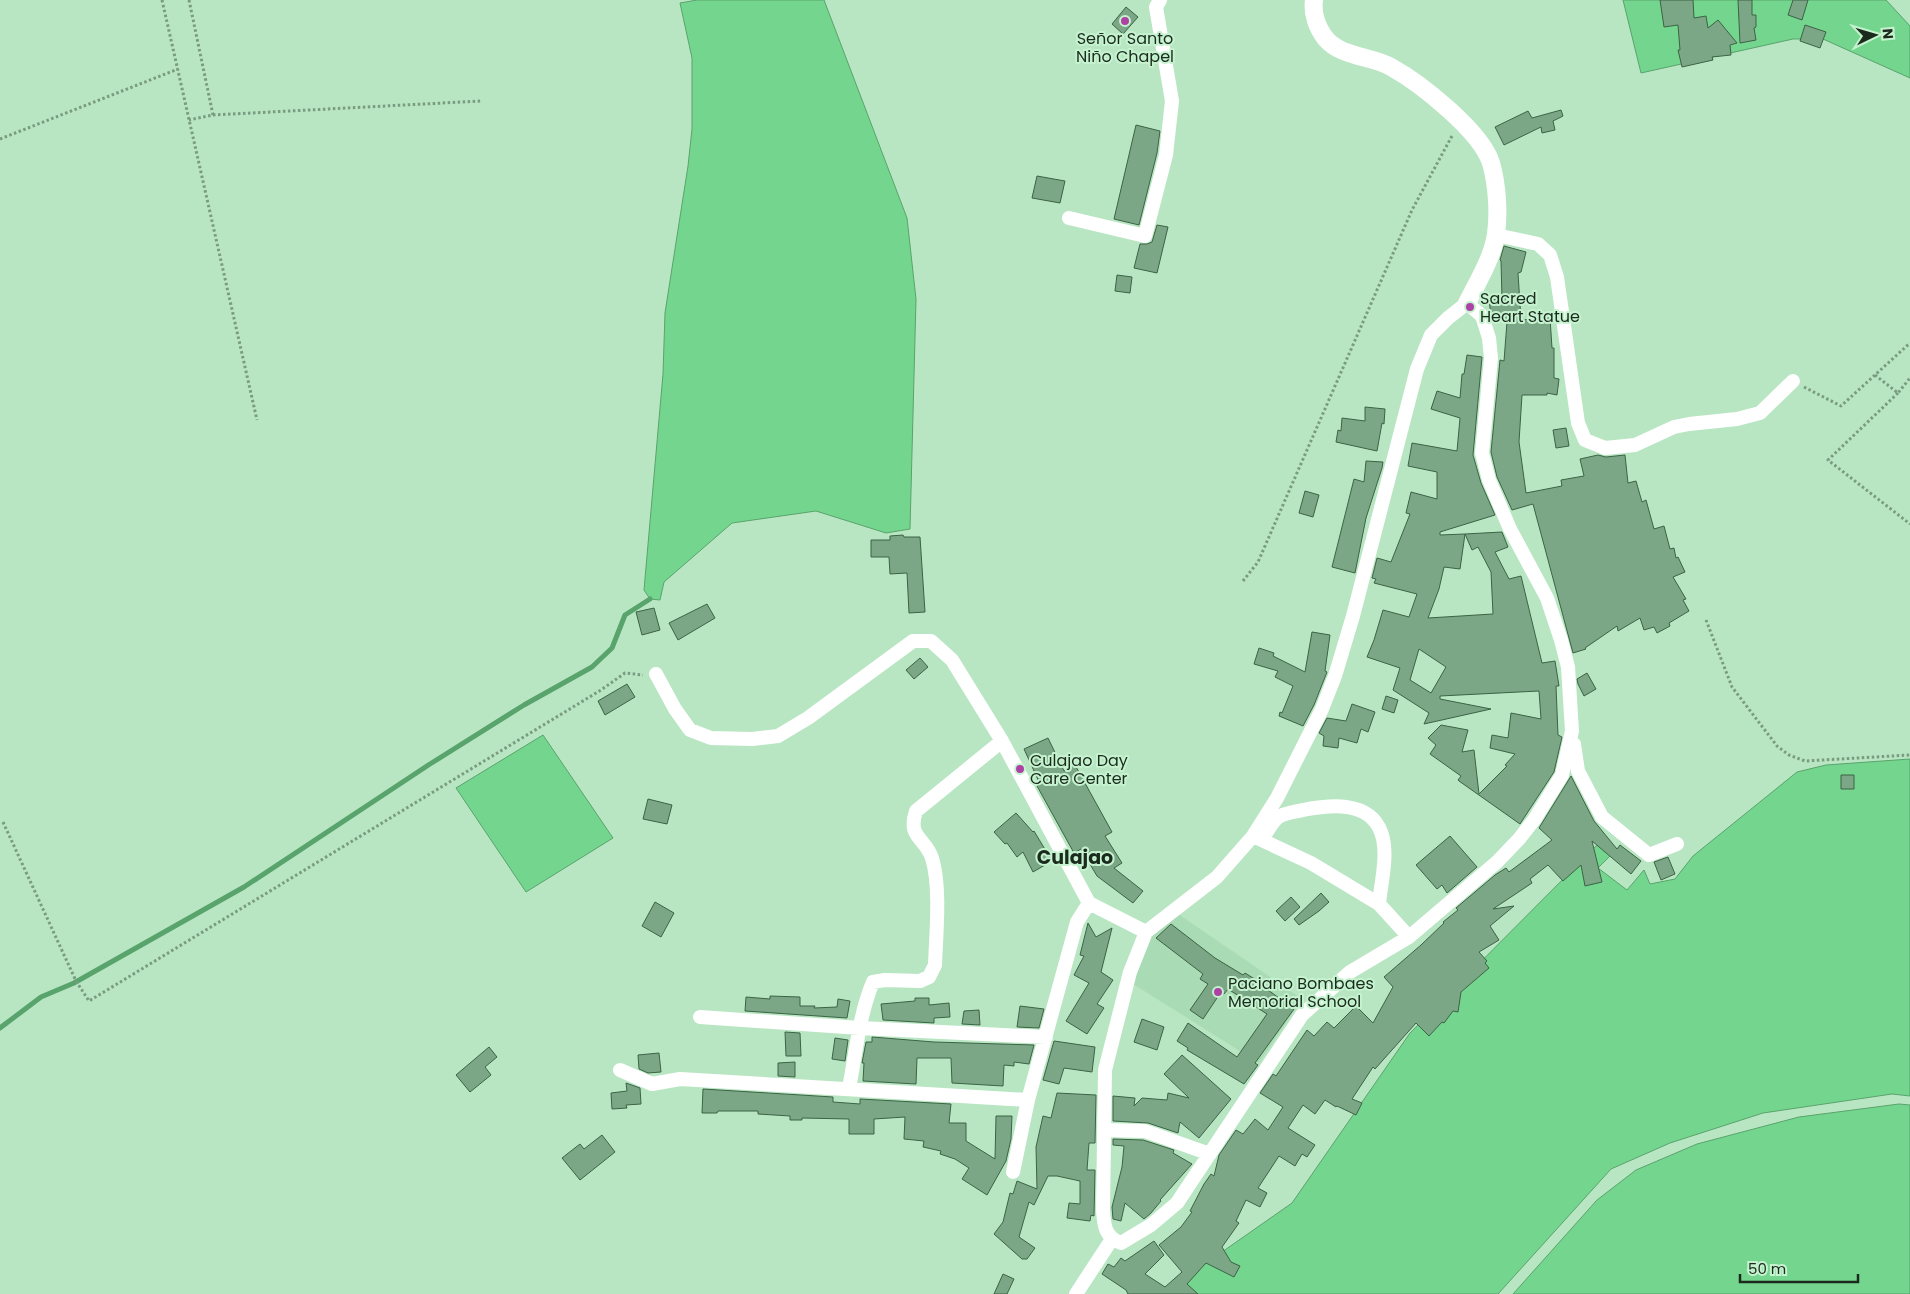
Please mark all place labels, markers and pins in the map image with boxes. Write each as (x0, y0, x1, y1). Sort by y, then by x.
marker: Señor Santo Niño Chapel (1119, 15, 1131, 27)
place label: Señor Santo Niño Chapel (1076, 27, 1174, 68)
place label: Sacred Heart Statue (1480, 287, 1580, 328)
marker: Sacred Heart Statue (1464, 301, 1476, 313)
place label: Culajao Day Care Center (1030, 749, 1128, 790)
marker: Culajao Day Care Center (1014, 763, 1026, 775)
place label: Paciano Bombaes Memorial School (1228, 972, 1374, 1013)
marker: Paciano Bombaes Memorial School (1212, 986, 1224, 998)

